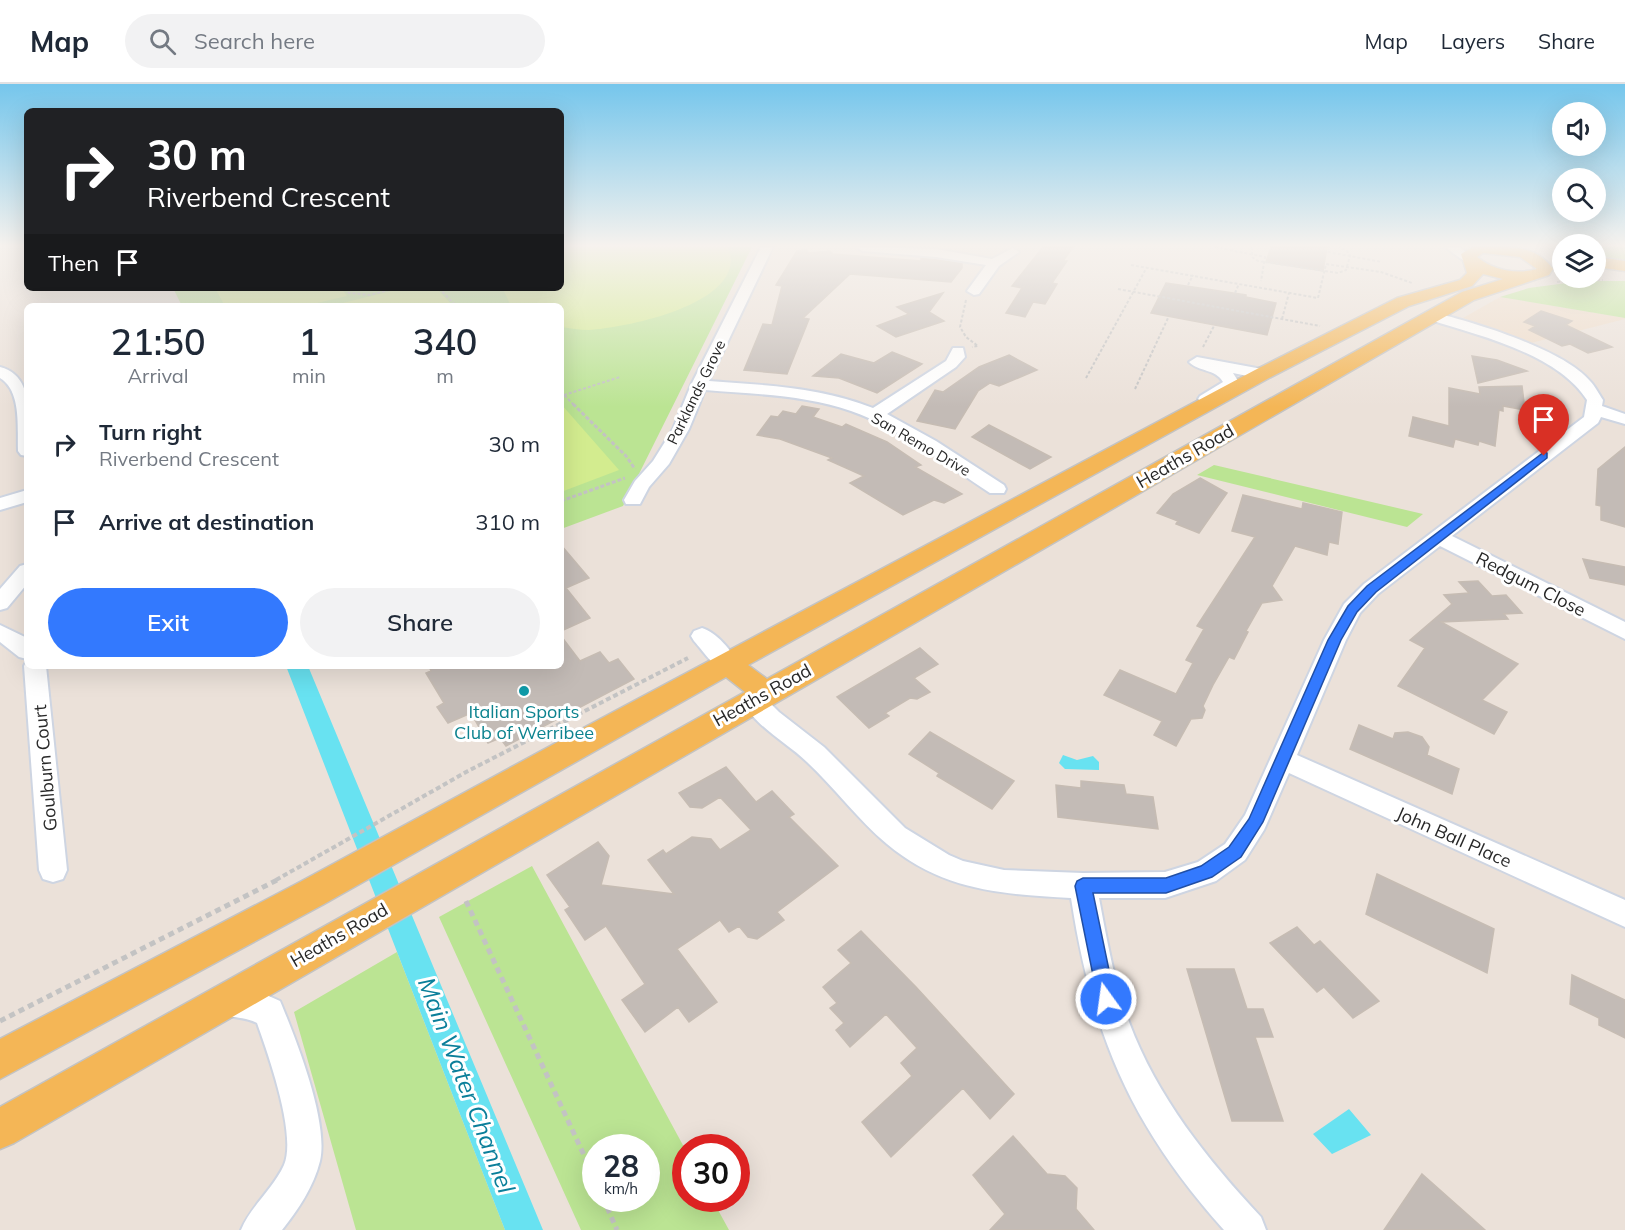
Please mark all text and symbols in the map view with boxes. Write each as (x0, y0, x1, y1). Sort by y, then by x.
search box (125, 14, 545, 68)
text: Map (30, 24, 89, 59)
icon: search (146, 25, 179, 58)
text: Search here (194, 27, 315, 55)
text: Map (1365, 28, 1408, 54)
text: Layers (1441, 28, 1505, 54)
text: Share (1538, 28, 1595, 54)
map controls (1552, 102, 1606, 288)
button: sound (1552, 102, 1606, 156)
text: 30 m (147, 128, 247, 181)
icon: right (48, 132, 126, 210)
button: search (1552, 168, 1606, 222)
text: Riverbend Crescent (147, 180, 390, 214)
button: layers (1552, 234, 1606, 288)
icon: arrive (111, 246, 144, 279)
text: Then (48, 249, 99, 277)
text: 21:50 (111, 319, 205, 364)
text: 1 (298, 319, 320, 364)
text: 340 (413, 319, 477, 364)
street label: Parklands Grove (662, 337, 730, 447)
text: Arrival (127, 363, 189, 388)
text: min (292, 363, 326, 388)
text: m (436, 363, 454, 388)
pin (1518, 394, 1569, 456)
icon: arrive (1527, 403, 1560, 436)
street label: San Remo Drive (868, 408, 974, 480)
text: Turn right (99, 418, 202, 446)
street label: Heaths Road (1132, 419, 1238, 493)
icon: right (48, 428, 81, 461)
text: 30 m (489, 430, 540, 458)
text: Riverbend Crescent (99, 446, 279, 471)
icon: arrive (48, 506, 81, 539)
text: Arrive at destination (99, 508, 314, 536)
text: 310 m (475, 508, 540, 536)
street label: Redgum Close (1472, 546, 1590, 622)
button: Exit (48, 588, 288, 657)
button: Share (300, 588, 540, 657)
street label: Heaths Road (709, 659, 815, 731)
marker: Italian Sports Club of Werribee (517, 684, 531, 698)
place label: Italian Sports Club of Werribee (454, 700, 594, 744)
street label: Goulburn Court (28, 704, 62, 832)
street label: John Ball Place (1393, 801, 1515, 873)
street label: Heaths Road (286, 898, 392, 972)
position arrow (1074, 967, 1138, 1031)
water label: Main Water Channel (412, 973, 522, 1197)
speed limit sign: 30 (672, 1134, 750, 1212)
text: 28 (603, 1147, 639, 1185)
text: km/h (604, 1179, 638, 1198)

